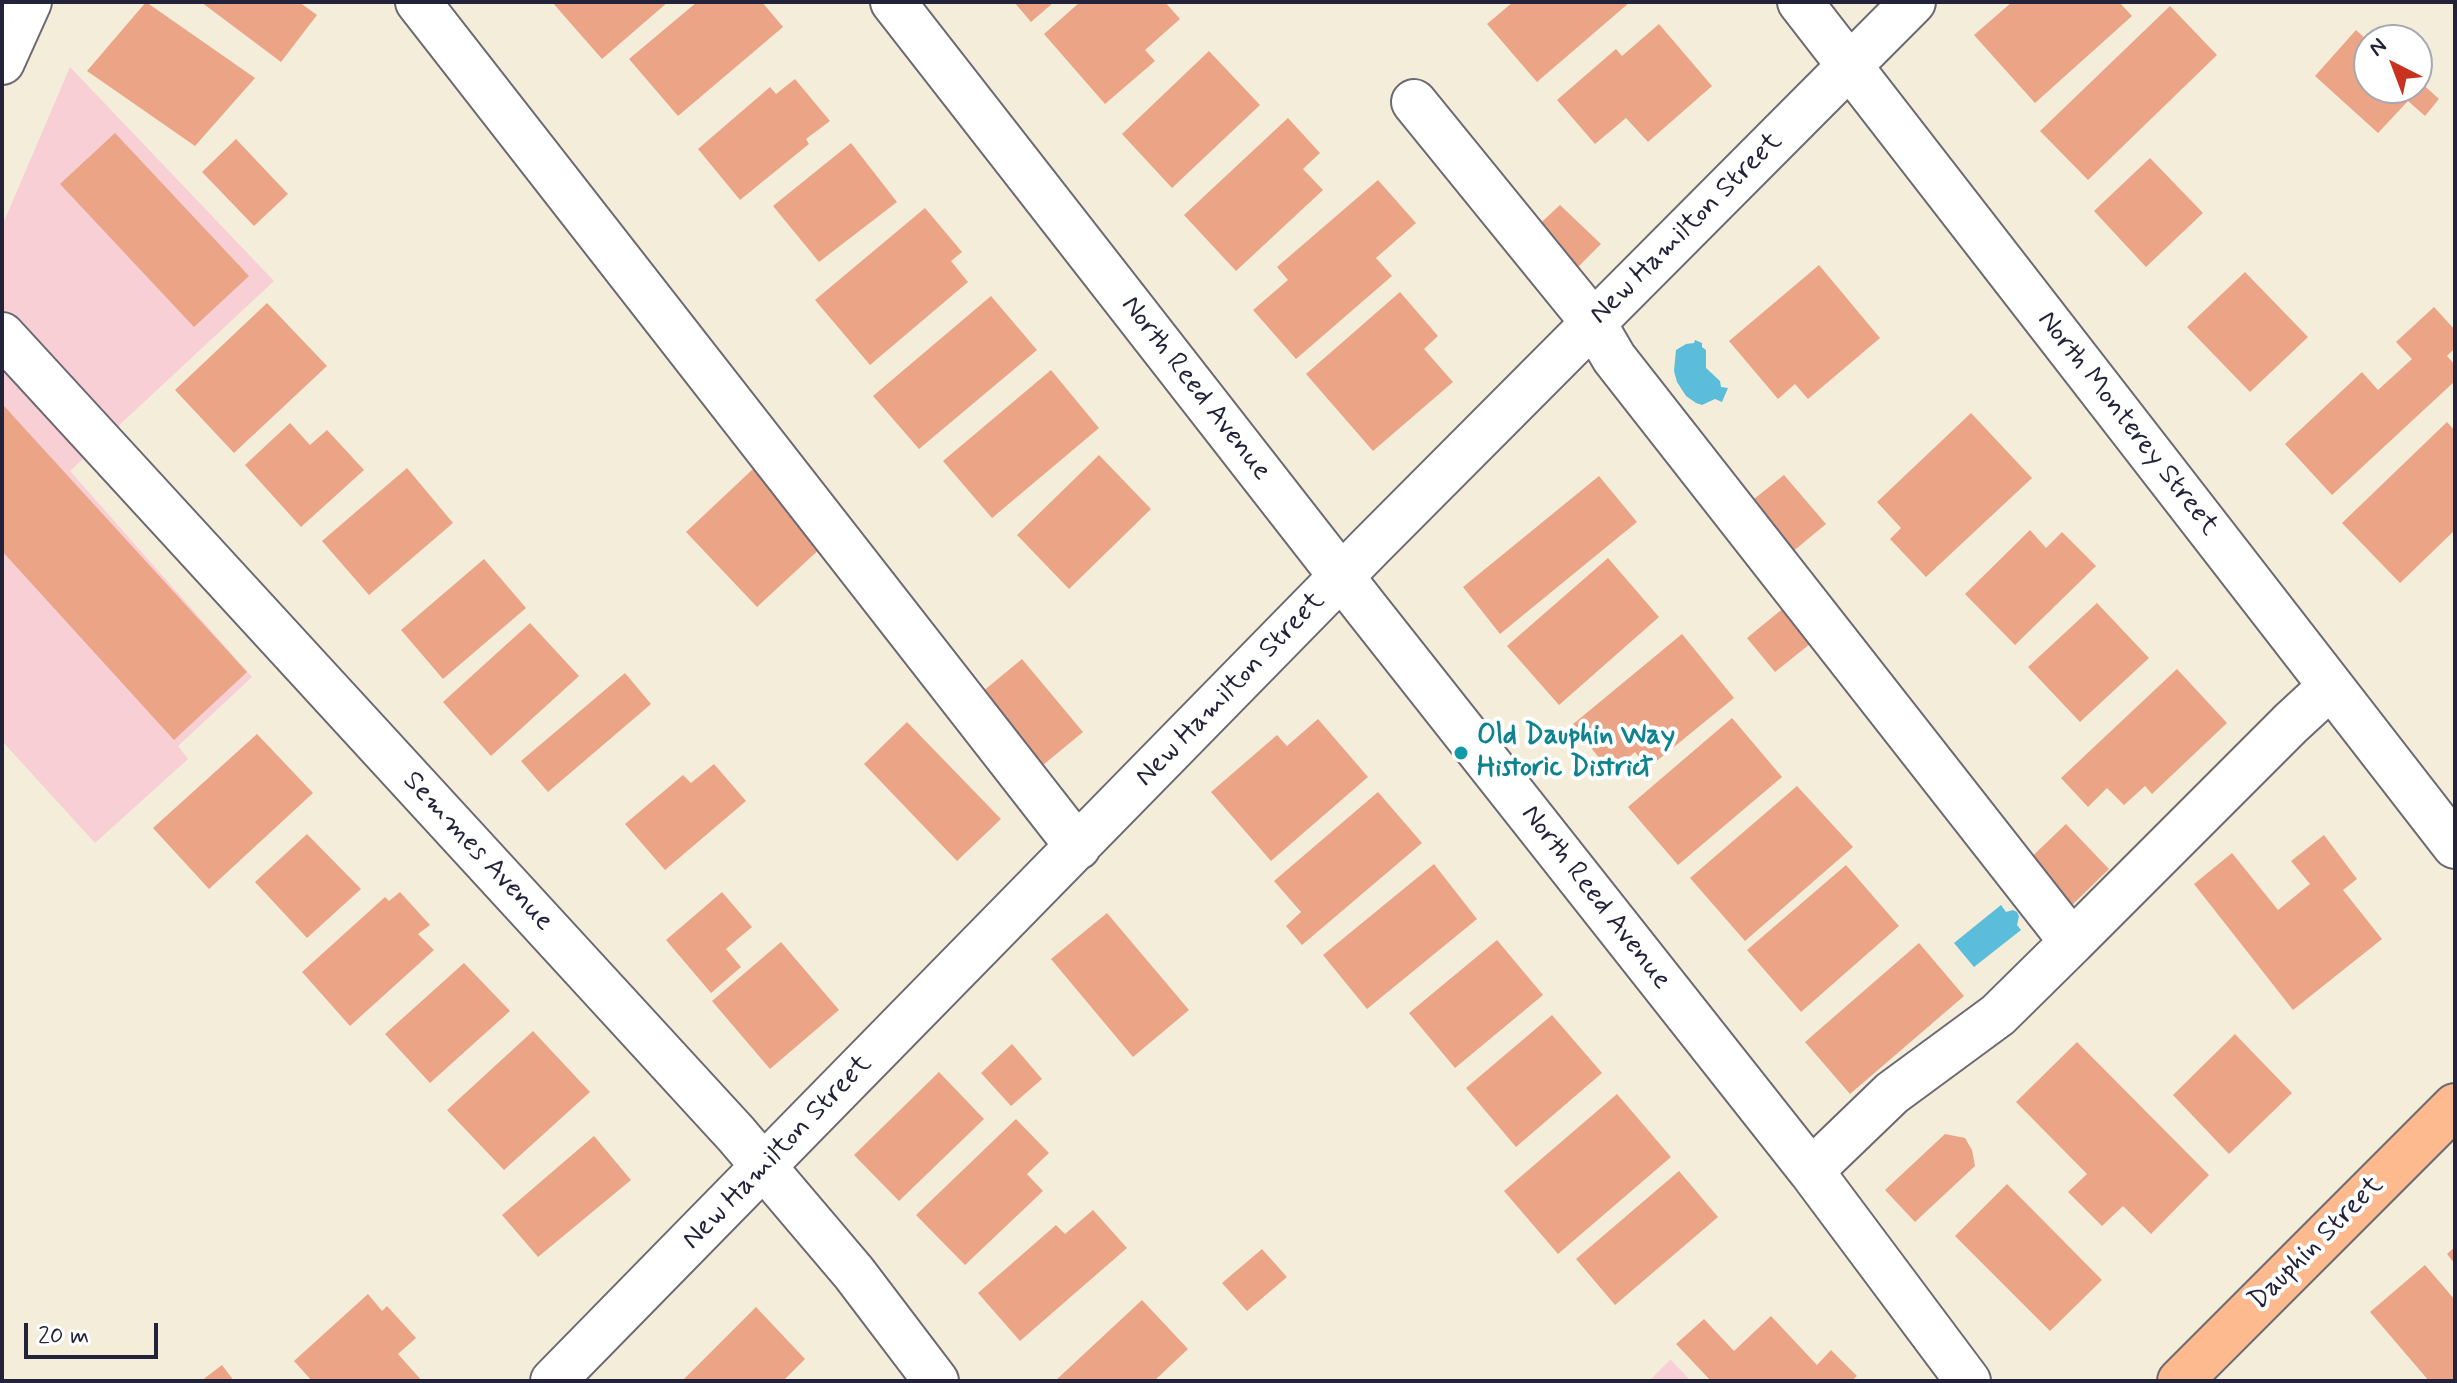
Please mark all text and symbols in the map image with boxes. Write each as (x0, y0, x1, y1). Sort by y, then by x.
north arrow (2353, 24, 2433, 104)
text: N (2363, 32, 2393, 63)
street label: New Hamilton Street (1584, 126, 1790, 332)
street label: North Reed Avenue (1113, 290, 1277, 488)
street label: North Monterey Street (2029, 305, 2225, 543)
street label: New Hamilton Street (1129, 585, 1333, 795)
place label: Old Dauphin Way Historic District (1477, 720, 1675, 786)
marker: Old Dauphin Way Historic District (1452, 744, 1470, 762)
street label: Semmes Avenue (394, 765, 560, 939)
street label: North Reed Avenue (1513, 799, 1677, 997)
street label: New Hamilton Street (676, 1048, 880, 1258)
street label: Dauphin Street (2243, 1170, 2391, 1318)
scale bar (28, 1307, 162, 1357)
text: 20 m (38, 1321, 89, 1352)

